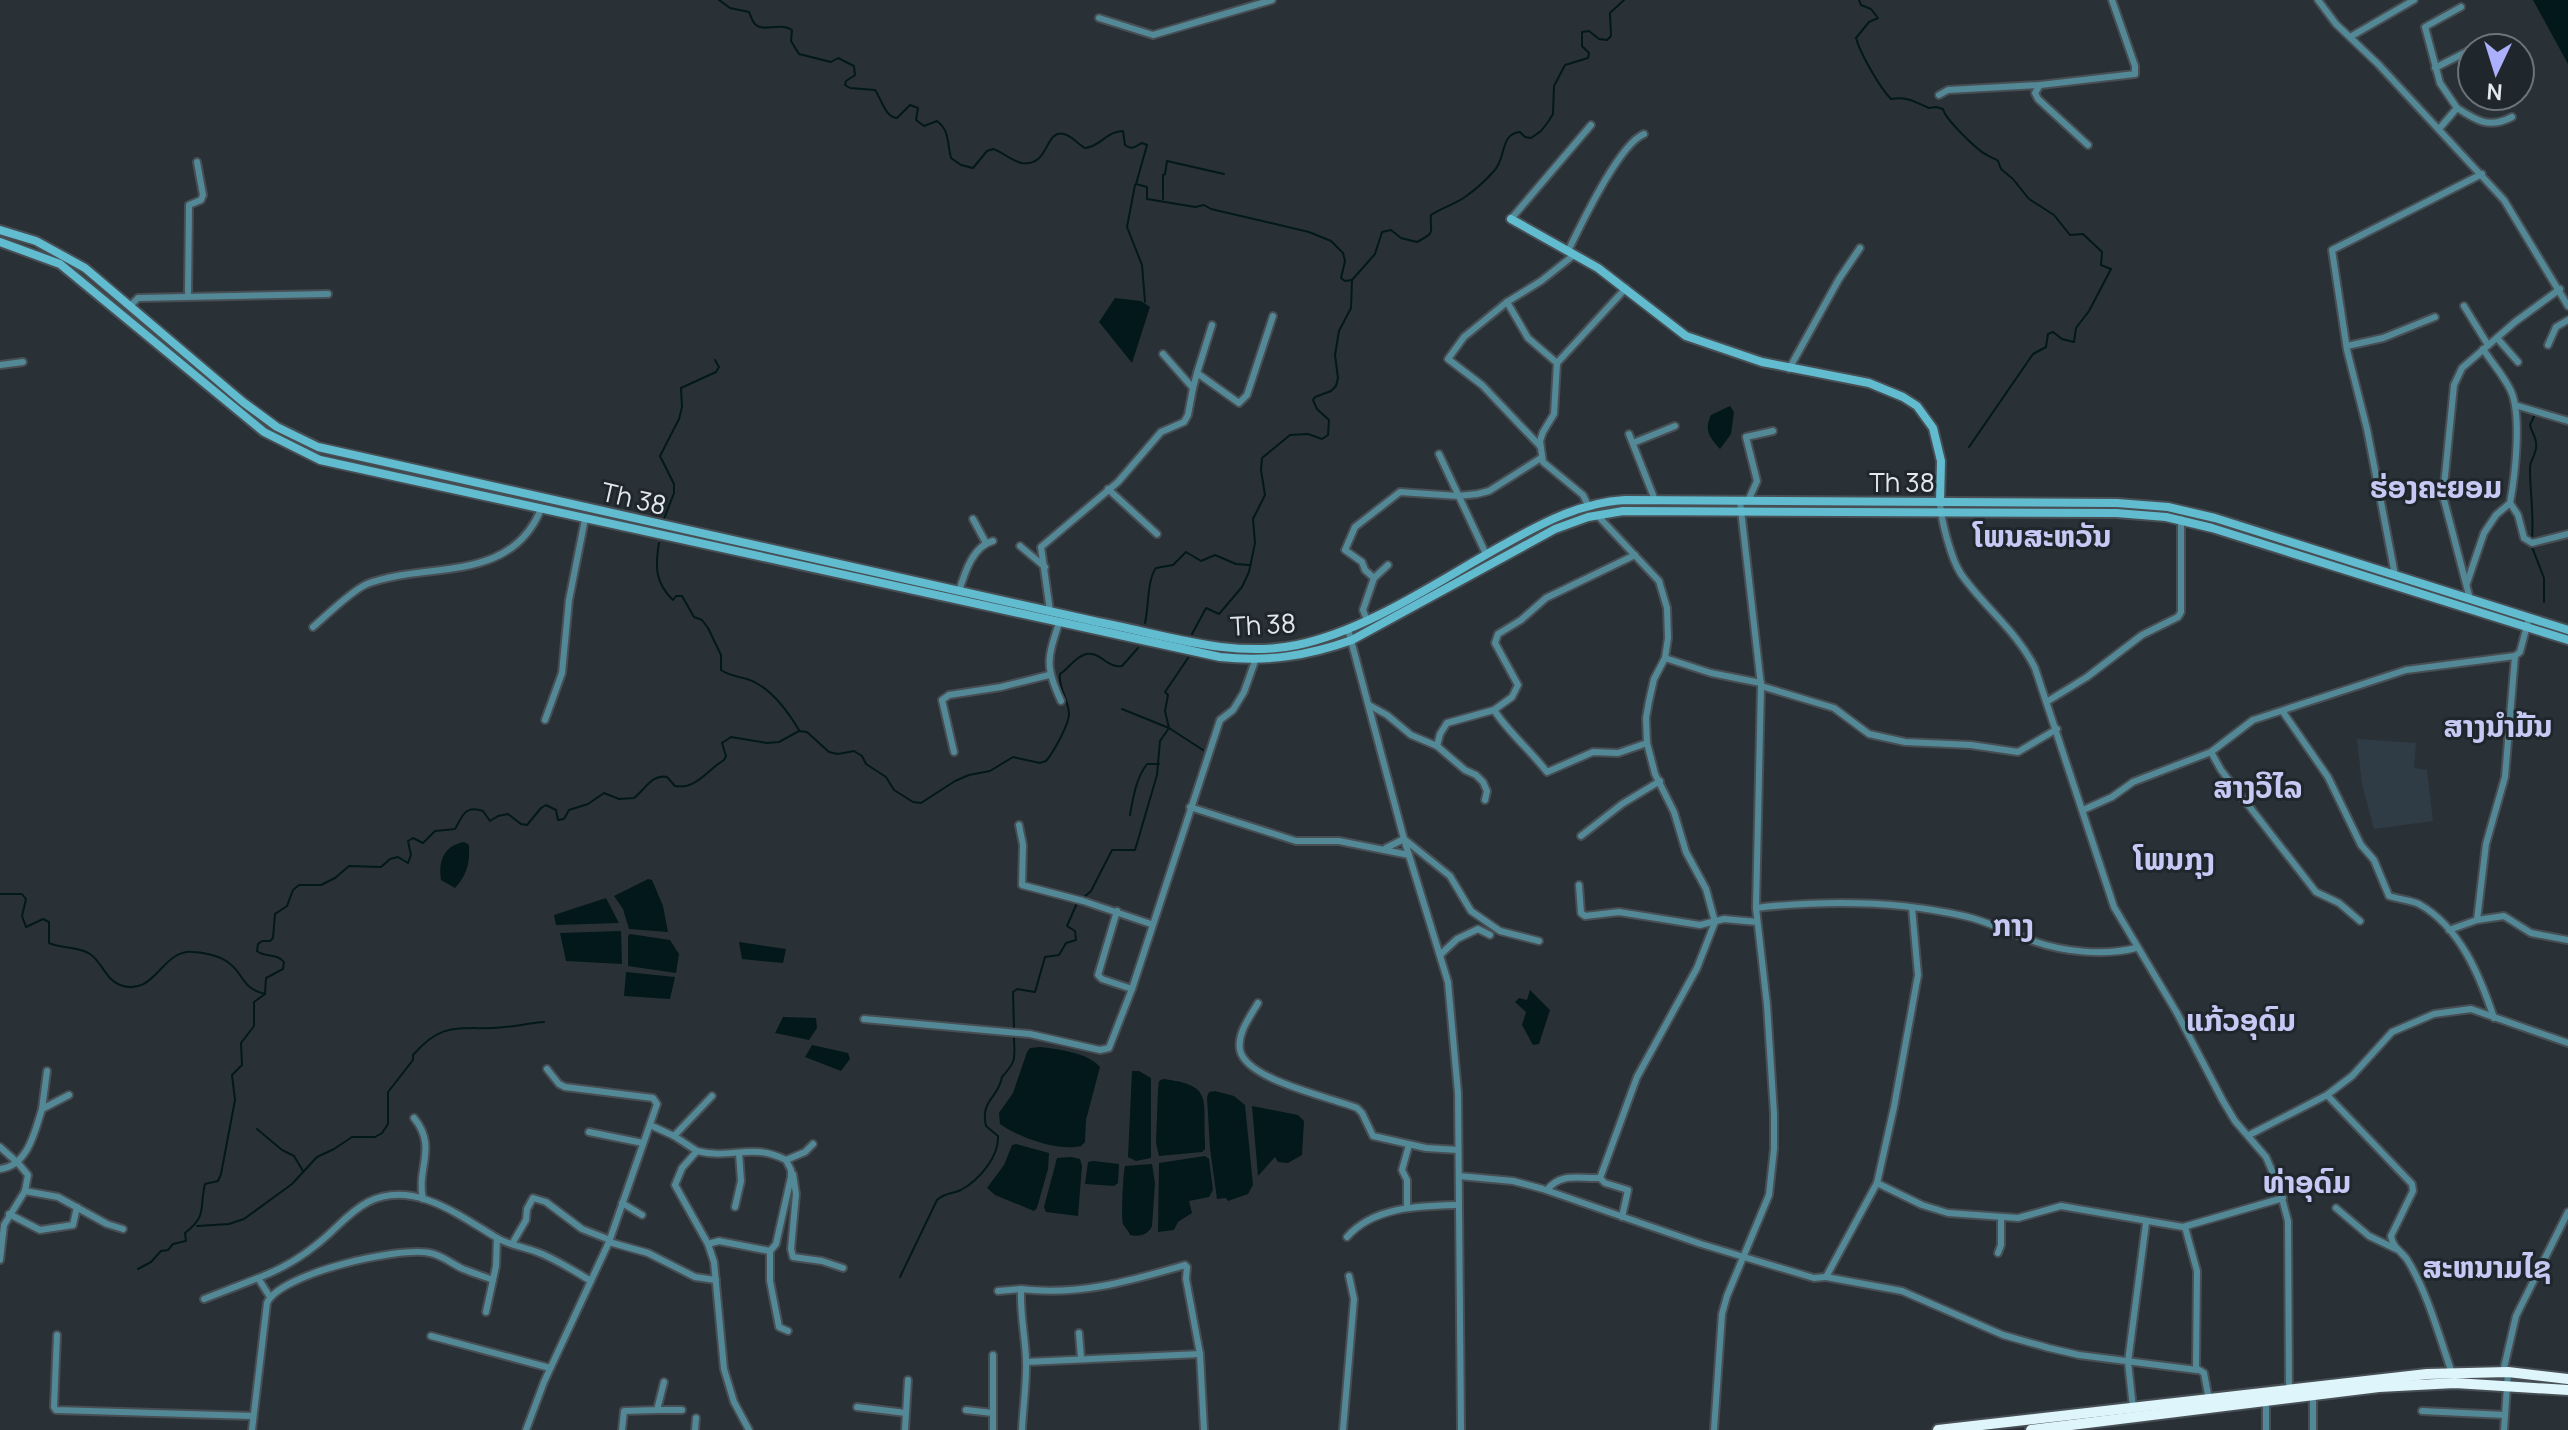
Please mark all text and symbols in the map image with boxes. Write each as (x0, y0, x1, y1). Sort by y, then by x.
north arrow (2456, 32, 2536, 112)
text: N (2486, 76, 2504, 107)
street label: Th 38 (1869, 464, 1935, 500)
district label: ຮ່ອງຄະຍອມ (2370, 466, 2502, 507)
street label: Th 38 (598, 473, 670, 523)
district label: ໂພນສະຫວັນ (1972, 515, 2111, 556)
street label: Th 38 (1229, 604, 1297, 644)
district label: ສາງນຳ້ມັນ (2443, 705, 2553, 746)
district label: ສາງວີໄລ (2213, 766, 2303, 807)
district label: ໂພນກຸງ (2132, 838, 2215, 879)
district label: ກາງ (1992, 904, 2034, 945)
district label: ແກ້ວອຸດົມ (2186, 999, 2296, 1040)
district label: ທ່າອຸດົມ (2263, 1161, 2351, 1202)
district label: ສະຫນາມໄຊ (2423, 1246, 2551, 1287)

